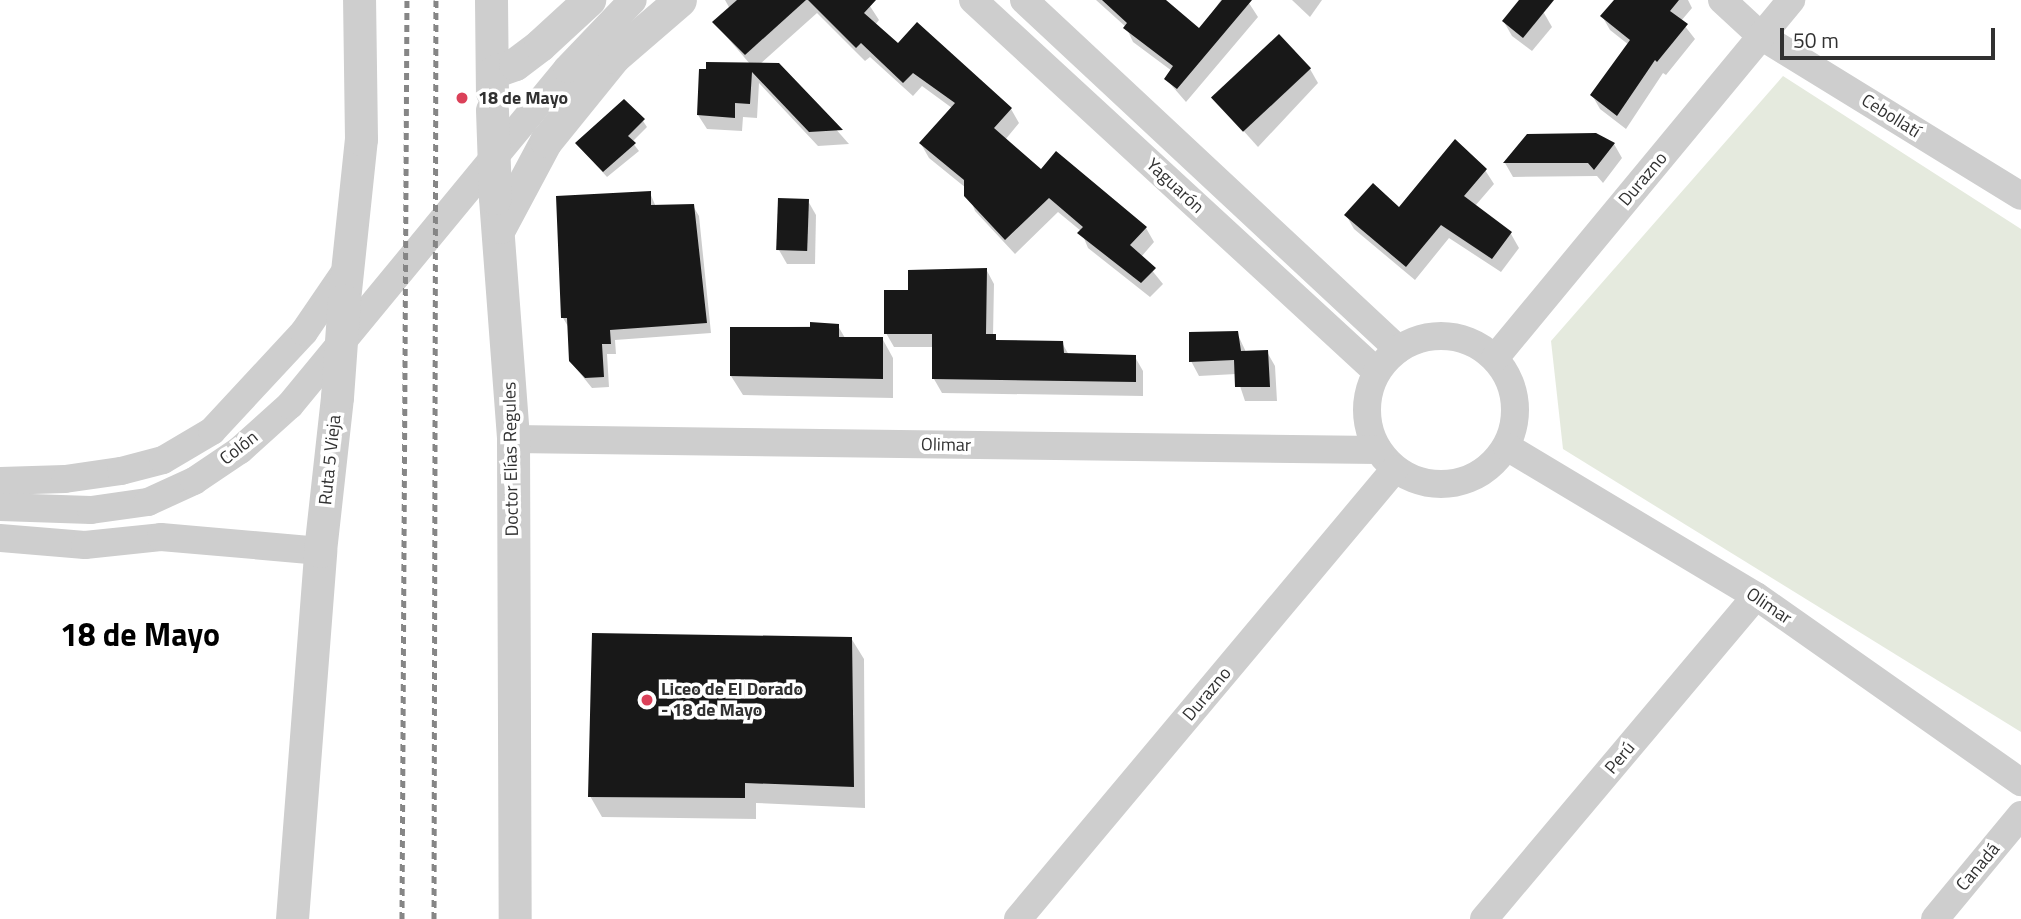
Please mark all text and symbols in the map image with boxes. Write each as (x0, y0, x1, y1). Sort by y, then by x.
scale bar (1783, 14, 1998, 58)
text: 50 m (1793, 24, 1839, 56)
place label: 18 de Mayo (478, 87, 568, 109)
marker: 18 de Mayo (452, 88, 472, 108)
street label: Cebollatí (1858, 90, 1924, 142)
street label: Durazno (1614, 148, 1672, 210)
street label: Yaguarón (1142, 154, 1208, 218)
street label: Doctor Elías Regules (499, 381, 523, 537)
street label: Ruta 5 Vieja (315, 414, 345, 506)
street label: Colón (216, 426, 262, 470)
street label: Olimar (921, 434, 971, 456)
street label: Olimar (1742, 583, 1796, 629)
district label: 18 de Mayo (60, 615, 220, 653)
street label: Durazno (1178, 663, 1236, 725)
place label: Liceo de El Dorado - 18 de Mayo (661, 679, 803, 722)
marker: Liceo de El Dorado - 18 de Mayo (639, 692, 655, 708)
street label: Perú (1600, 737, 1640, 779)
street label: Canadá (1952, 839, 2004, 895)

